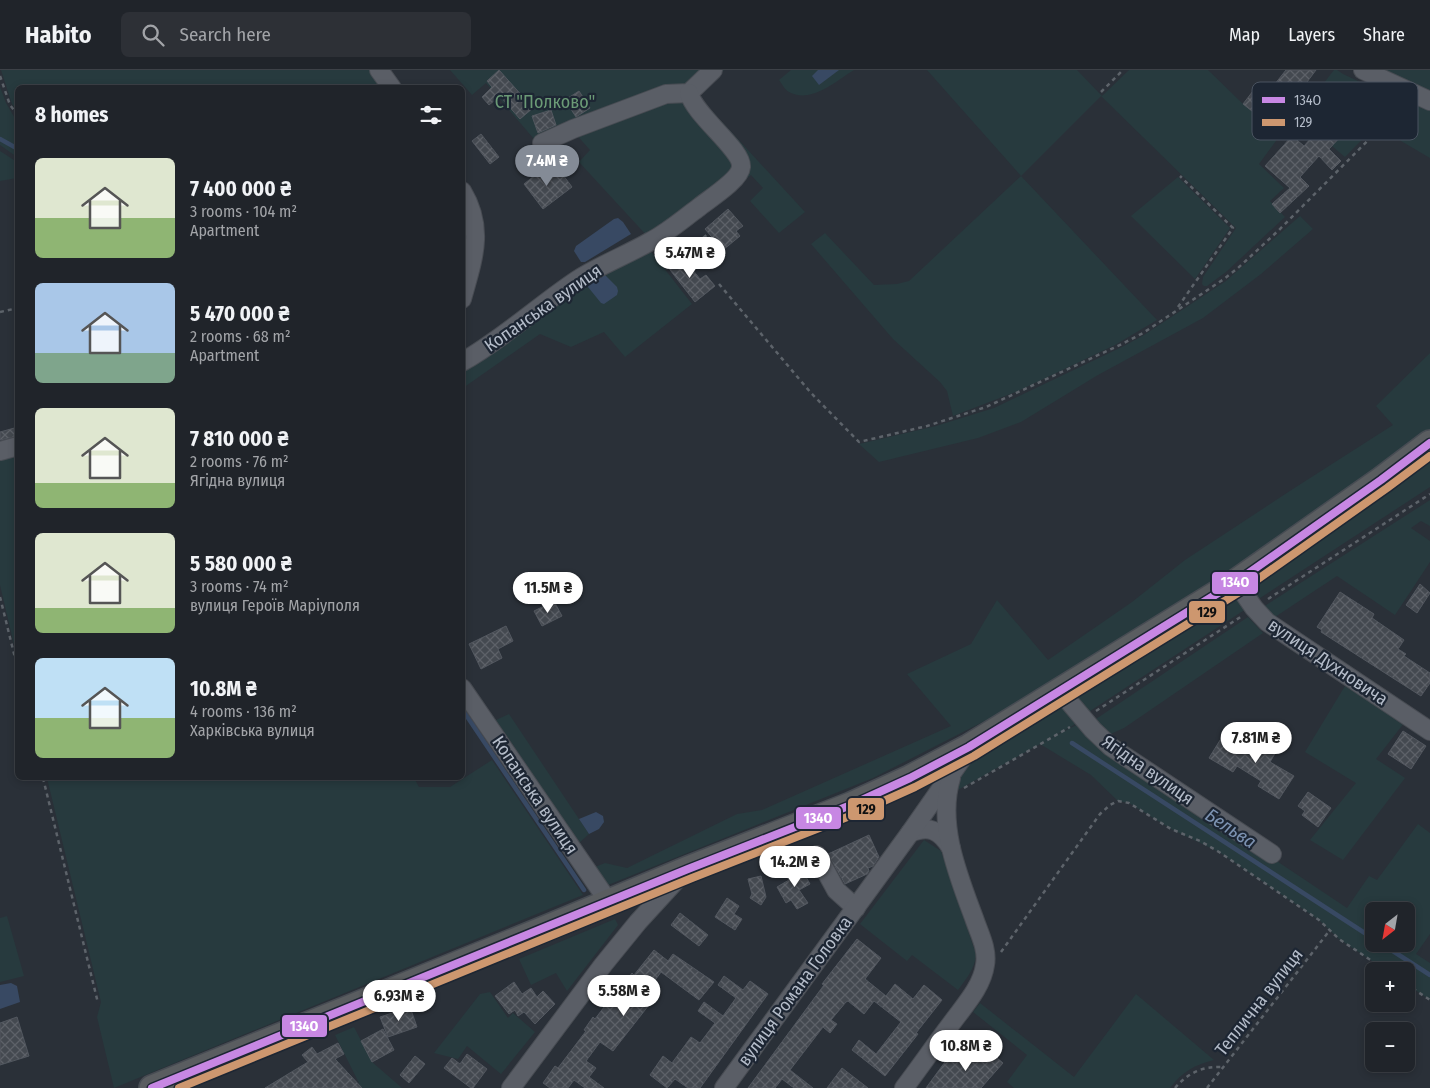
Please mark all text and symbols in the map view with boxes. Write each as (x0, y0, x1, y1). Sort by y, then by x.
search box (121, 12, 471, 57)
text: Habito (25, 21, 91, 49)
icon: search (139, 21, 167, 49)
text: Search here (179, 23, 271, 46)
text: Map (1229, 24, 1260, 46)
text: Layers (1288, 24, 1335, 46)
text: Share (1363, 24, 1405, 46)
legend (1252, 82, 1418, 140)
park label: СТ "Полково" (495, 91, 595, 113)
text: 134О (1294, 92, 1321, 109)
icon: filters (417, 101, 445, 129)
text: 8 homes (35, 102, 109, 128)
text: 129 (1294, 114, 1313, 131)
pin: 7.4M ₴ (506, 144, 588, 187)
text: 7.4M ₴ (526, 151, 568, 170)
text: 7 400 000 ₴ (190, 176, 291, 202)
icon: home (75, 178, 135, 238)
text: 3 rooms · 104 m² (190, 202, 297, 221)
text: Apartment (190, 221, 259, 240)
pin: 5.47M ₴ (644, 236, 736, 279)
text: 5.47M ₴ (665, 243, 715, 262)
street label: Копанська вулиця (480, 259, 606, 357)
text: 5 470 000 ₴ (190, 301, 290, 327)
icon: home (75, 303, 135, 363)
text: 2 rooms · 68 m² (190, 327, 291, 346)
text: Apartment (190, 346, 259, 365)
text: 7 810 000 ₴ (190, 426, 289, 452)
icon: home (75, 428, 135, 488)
text: 2 rooms · 76 m² (190, 452, 289, 471)
text: Ягідна вулиця (190, 471, 285, 490)
text: 5 580 000 ₴ (190, 551, 292, 577)
icon: home (75, 553, 135, 613)
line badge: 134О (1211, 571, 1259, 595)
pin: 11.5M ₴ (502, 572, 594, 614)
text: 134О (1221, 574, 1249, 591)
text: 3 rooms · 74 m² (190, 577, 288, 596)
text: 11.5M ₴ (524, 578, 572, 597)
text: вулиця Героїв Маріуполя (190, 596, 360, 615)
line badge: 129 (1188, 600, 1226, 624)
text: 129 (1197, 604, 1217, 621)
street label: вулиця Духновича (1264, 614, 1392, 710)
text: 10.8M ₴ (190, 676, 257, 702)
icon: home (75, 678, 135, 738)
text: 4 rooms · 136 m² (190, 702, 297, 721)
text: Харківська вулиця (190, 721, 315, 740)
pin: 7.81M ₴ (1210, 722, 1302, 764)
text: 7.81M ₴ (1232, 728, 1280, 747)
street label: Ягідна вулиця (1098, 730, 1198, 810)
street label: Копанська вулиця (487, 732, 583, 858)
line badge: 129 (847, 797, 885, 821)
text: 129 (856, 801, 876, 818)
water label: Бельва (1201, 803, 1261, 853)
line badge: 134О (795, 806, 842, 830)
text: 134О (804, 810, 832, 827)
pin: 14.2M ₴ (749, 846, 841, 888)
text: 14.2M ₴ (770, 852, 820, 871)
north arrow (1365, 902, 1415, 952)
map controls (1365, 902, 1415, 1072)
street label: вулиця Романа Головка (733, 912, 857, 1070)
street label: Теплична вулиця (1210, 944, 1308, 1060)
button: + (1365, 962, 1415, 1012)
pin: 5.58M ₴ (578, 974, 670, 1017)
pin: 6.93M ₴ (353, 980, 445, 1022)
text: 5.58M ₴ (598, 981, 650, 1000)
text: 6.93M ₴ (374, 986, 424, 1005)
line badge: 134О (281, 1014, 328, 1038)
text: 134О (290, 1018, 318, 1035)
button: − (1365, 1022, 1415, 1072)
pin: 10.8M ₴ (920, 1030, 1012, 1072)
text: 10.8M ₴ (941, 1036, 991, 1055)

